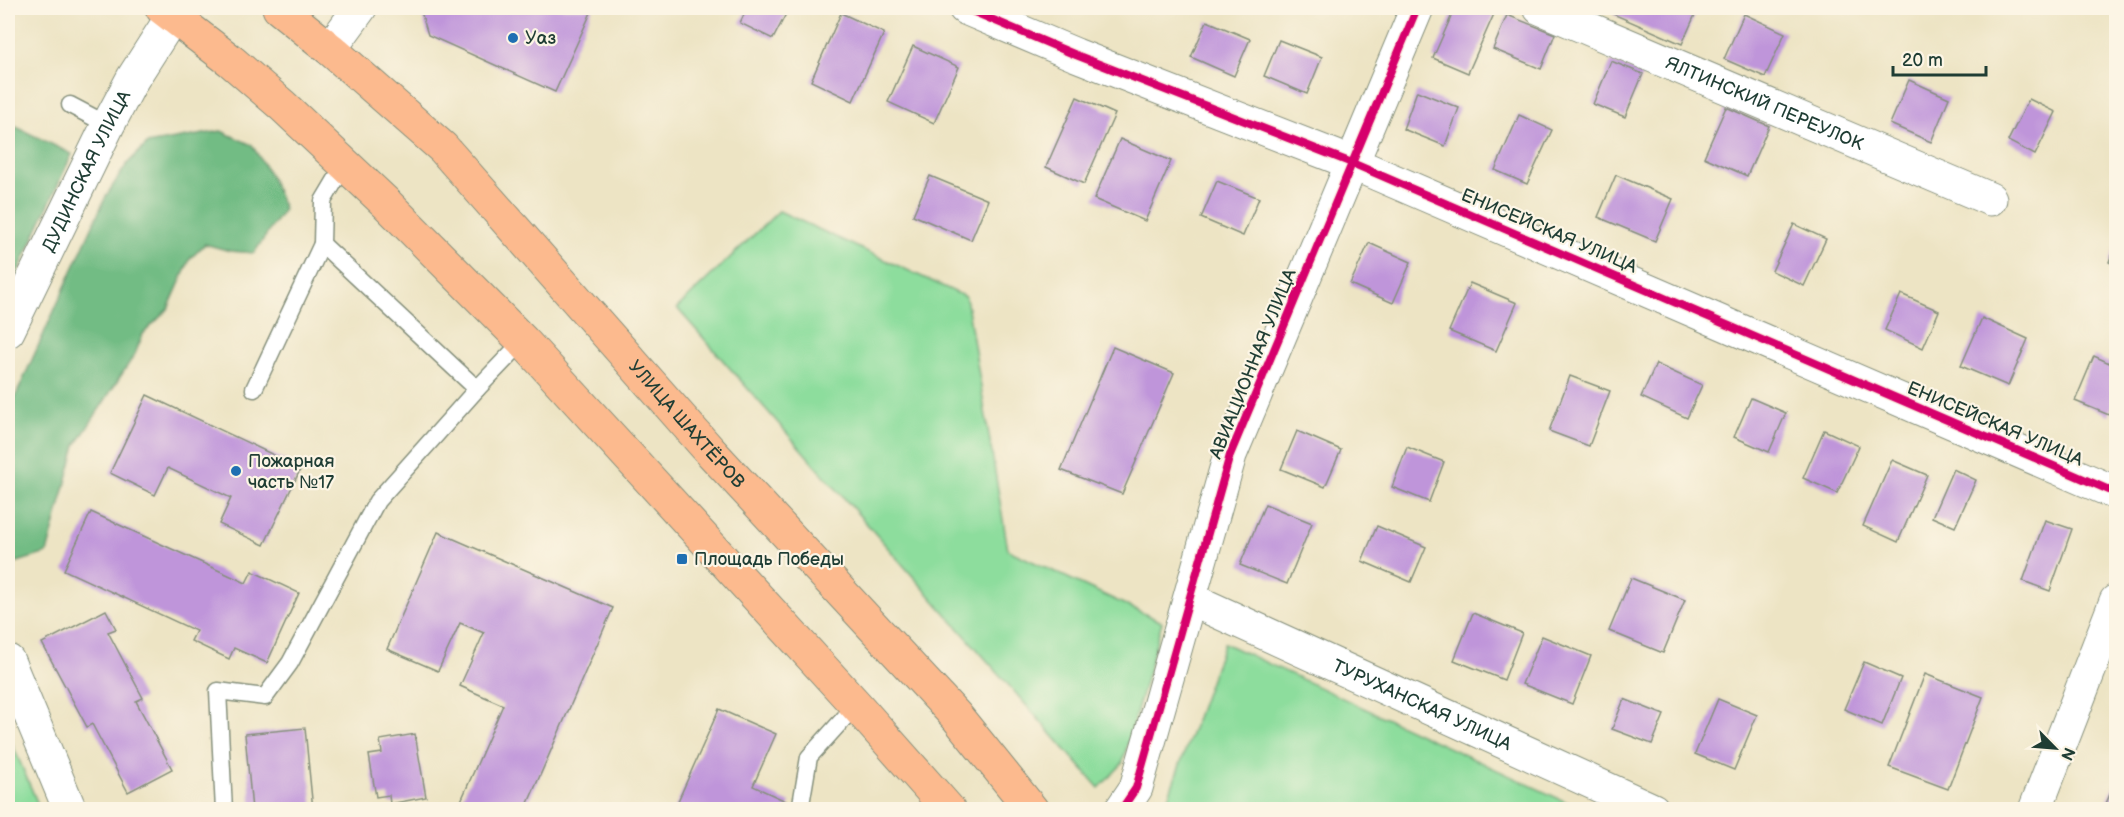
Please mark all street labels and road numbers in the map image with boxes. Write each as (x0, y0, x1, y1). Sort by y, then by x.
street label: ЯЛТИНСКИЙ ПЕРЕУЛОК (1663, 52, 1867, 155)
street label: ДУДИНСКАЯ УЛИЦА (38, 87, 135, 255)
street label: ЕНИСЕЙСКАЯ УЛИЦА (1458, 184, 1640, 278)
street label: АВИАЦИОННАЯ УЛИЦА (1205, 266, 1301, 463)
street label: УЛИЦА ШАХТЁРОВ (624, 356, 749, 492)
street label: ЕНИСЕЙСКАЯ УЛИЦА (1904, 377, 2086, 471)
street label: ТУРУХАНСКАЯ УЛИЦА (1329, 655, 1515, 755)

